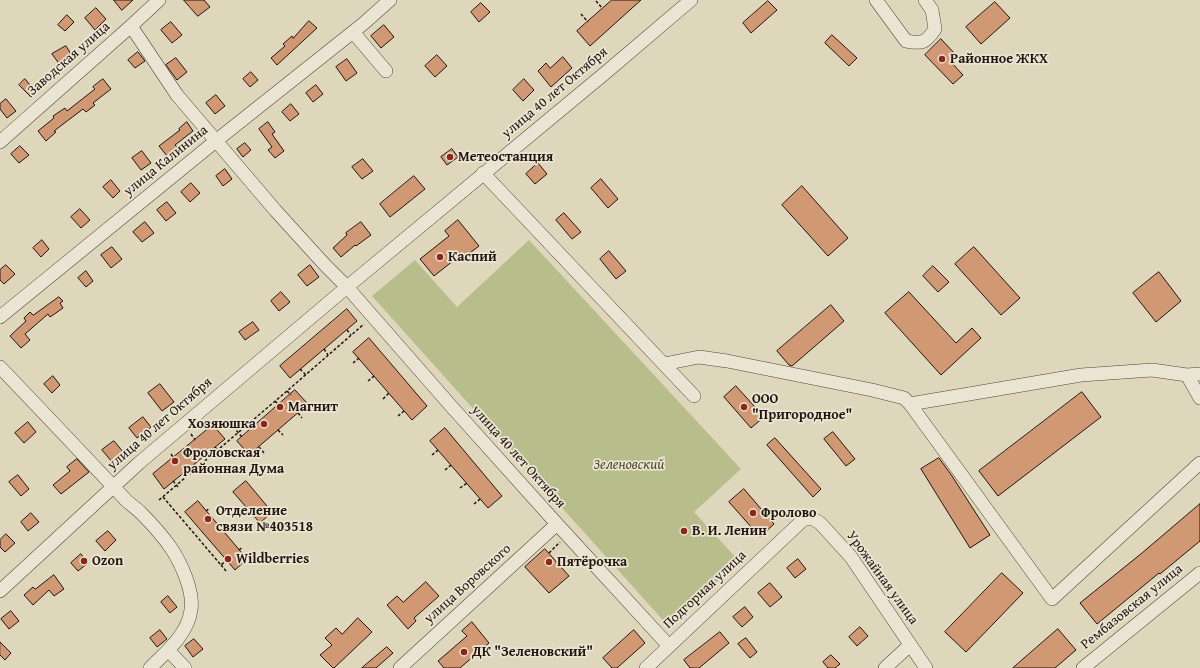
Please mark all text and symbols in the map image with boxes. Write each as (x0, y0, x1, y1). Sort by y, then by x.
street label: Заводская улица (24, 19, 114, 99)
street label: улица 40 лет Октября (499, 44, 611, 142)
place label: Районное ЖКХ (950, 51, 1048, 67)
marker: Районное ЖКХ (937, 54, 947, 64)
street label: улица Калинина (121, 122, 211, 200)
place label: Метеостанция (458, 149, 553, 165)
marker: Метеостанция (445, 152, 455, 162)
place label: Каспий (448, 249, 497, 265)
marker: Каспий (435, 252, 445, 262)
street label: улица 40 лет Октября (104, 374, 216, 474)
place label: ООО "Пригородное" (752, 391, 852, 424)
place label: Магнит (288, 399, 338, 415)
marker: Магнит (275, 402, 285, 412)
street label: улица 40 лет Октября (467, 402, 569, 512)
marker: ООО "Пригородное" (739, 402, 749, 412)
place label: Хозяюшка (188, 416, 256, 432)
marker: Хозяюшка (259, 419, 269, 429)
place label: Фроловская районная Дума (183, 445, 284, 478)
marker: Фроловская районная Дума (170, 456, 180, 466)
park label: Зеленовский (594, 457, 664, 473)
place label: Отделение связи №403518 (216, 503, 313, 536)
place label: Фролово (761, 505, 816, 521)
marker: Фролово (748, 508, 758, 518)
marker: Отделение связи №403518 (203, 514, 213, 524)
place label: В. И. Ленин (692, 523, 767, 539)
marker: В. И. Ленин (679, 526, 689, 536)
street label: Урожайная улица (843, 528, 921, 628)
street label: улица Воровского (421, 541, 515, 627)
street label: Подгорная улица (660, 547, 750, 633)
place label: Wildberries (236, 551, 309, 567)
place label: Ozon (92, 553, 123, 569)
marker: Wildberries (223, 554, 233, 564)
place label: Пятёрочка (557, 554, 627, 570)
marker: Ozon (79, 556, 89, 566)
marker: Пятёрочка (544, 557, 554, 567)
street label: Рембазовская улица (1078, 561, 1186, 653)
place label: ДК "Зеленовский" (472, 644, 593, 660)
marker: ДК "Зеленовский" (459, 647, 469, 657)

